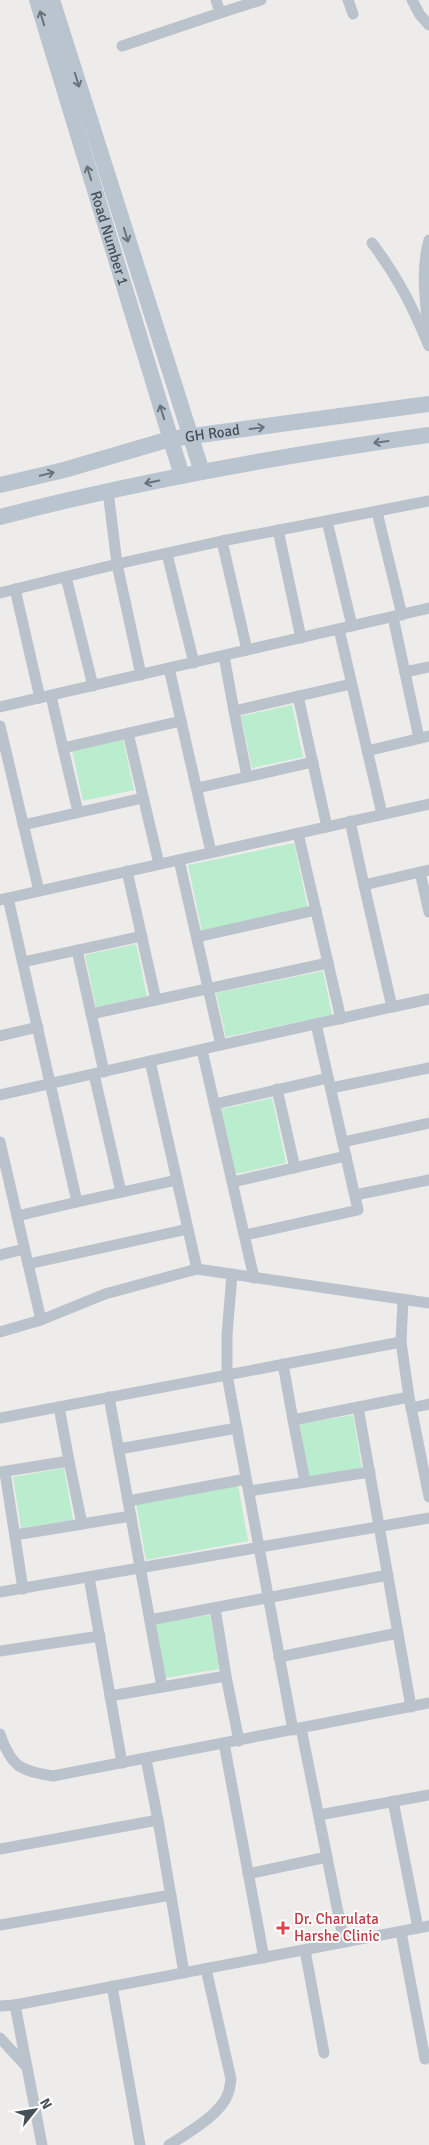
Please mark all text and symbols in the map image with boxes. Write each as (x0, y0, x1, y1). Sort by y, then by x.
one-way arrow (37, 10, 47, 26)
one-way arrow (73, 72, 83, 88)
one-way arrow (84, 166, 94, 182)
street label: Road Number 1 (87, 189, 132, 288)
one-way arrow (122, 227, 131, 242)
one-way arrow (157, 405, 167, 421)
street label: GH Road (184, 421, 241, 446)
one-way arrow (248, 422, 264, 432)
one-way arrow (373, 437, 389, 447)
one-way arrow (39, 469, 55, 478)
one-way arrow (144, 478, 160, 487)
place label: Dr. Charulata Harshe Clinic (294, 1910, 380, 1945)
marker: Dr. Charulata Harshe Clinic (276, 1921, 290, 1935)
north arrow (10, 2085, 60, 2135)
text: N (36, 2095, 56, 2112)

